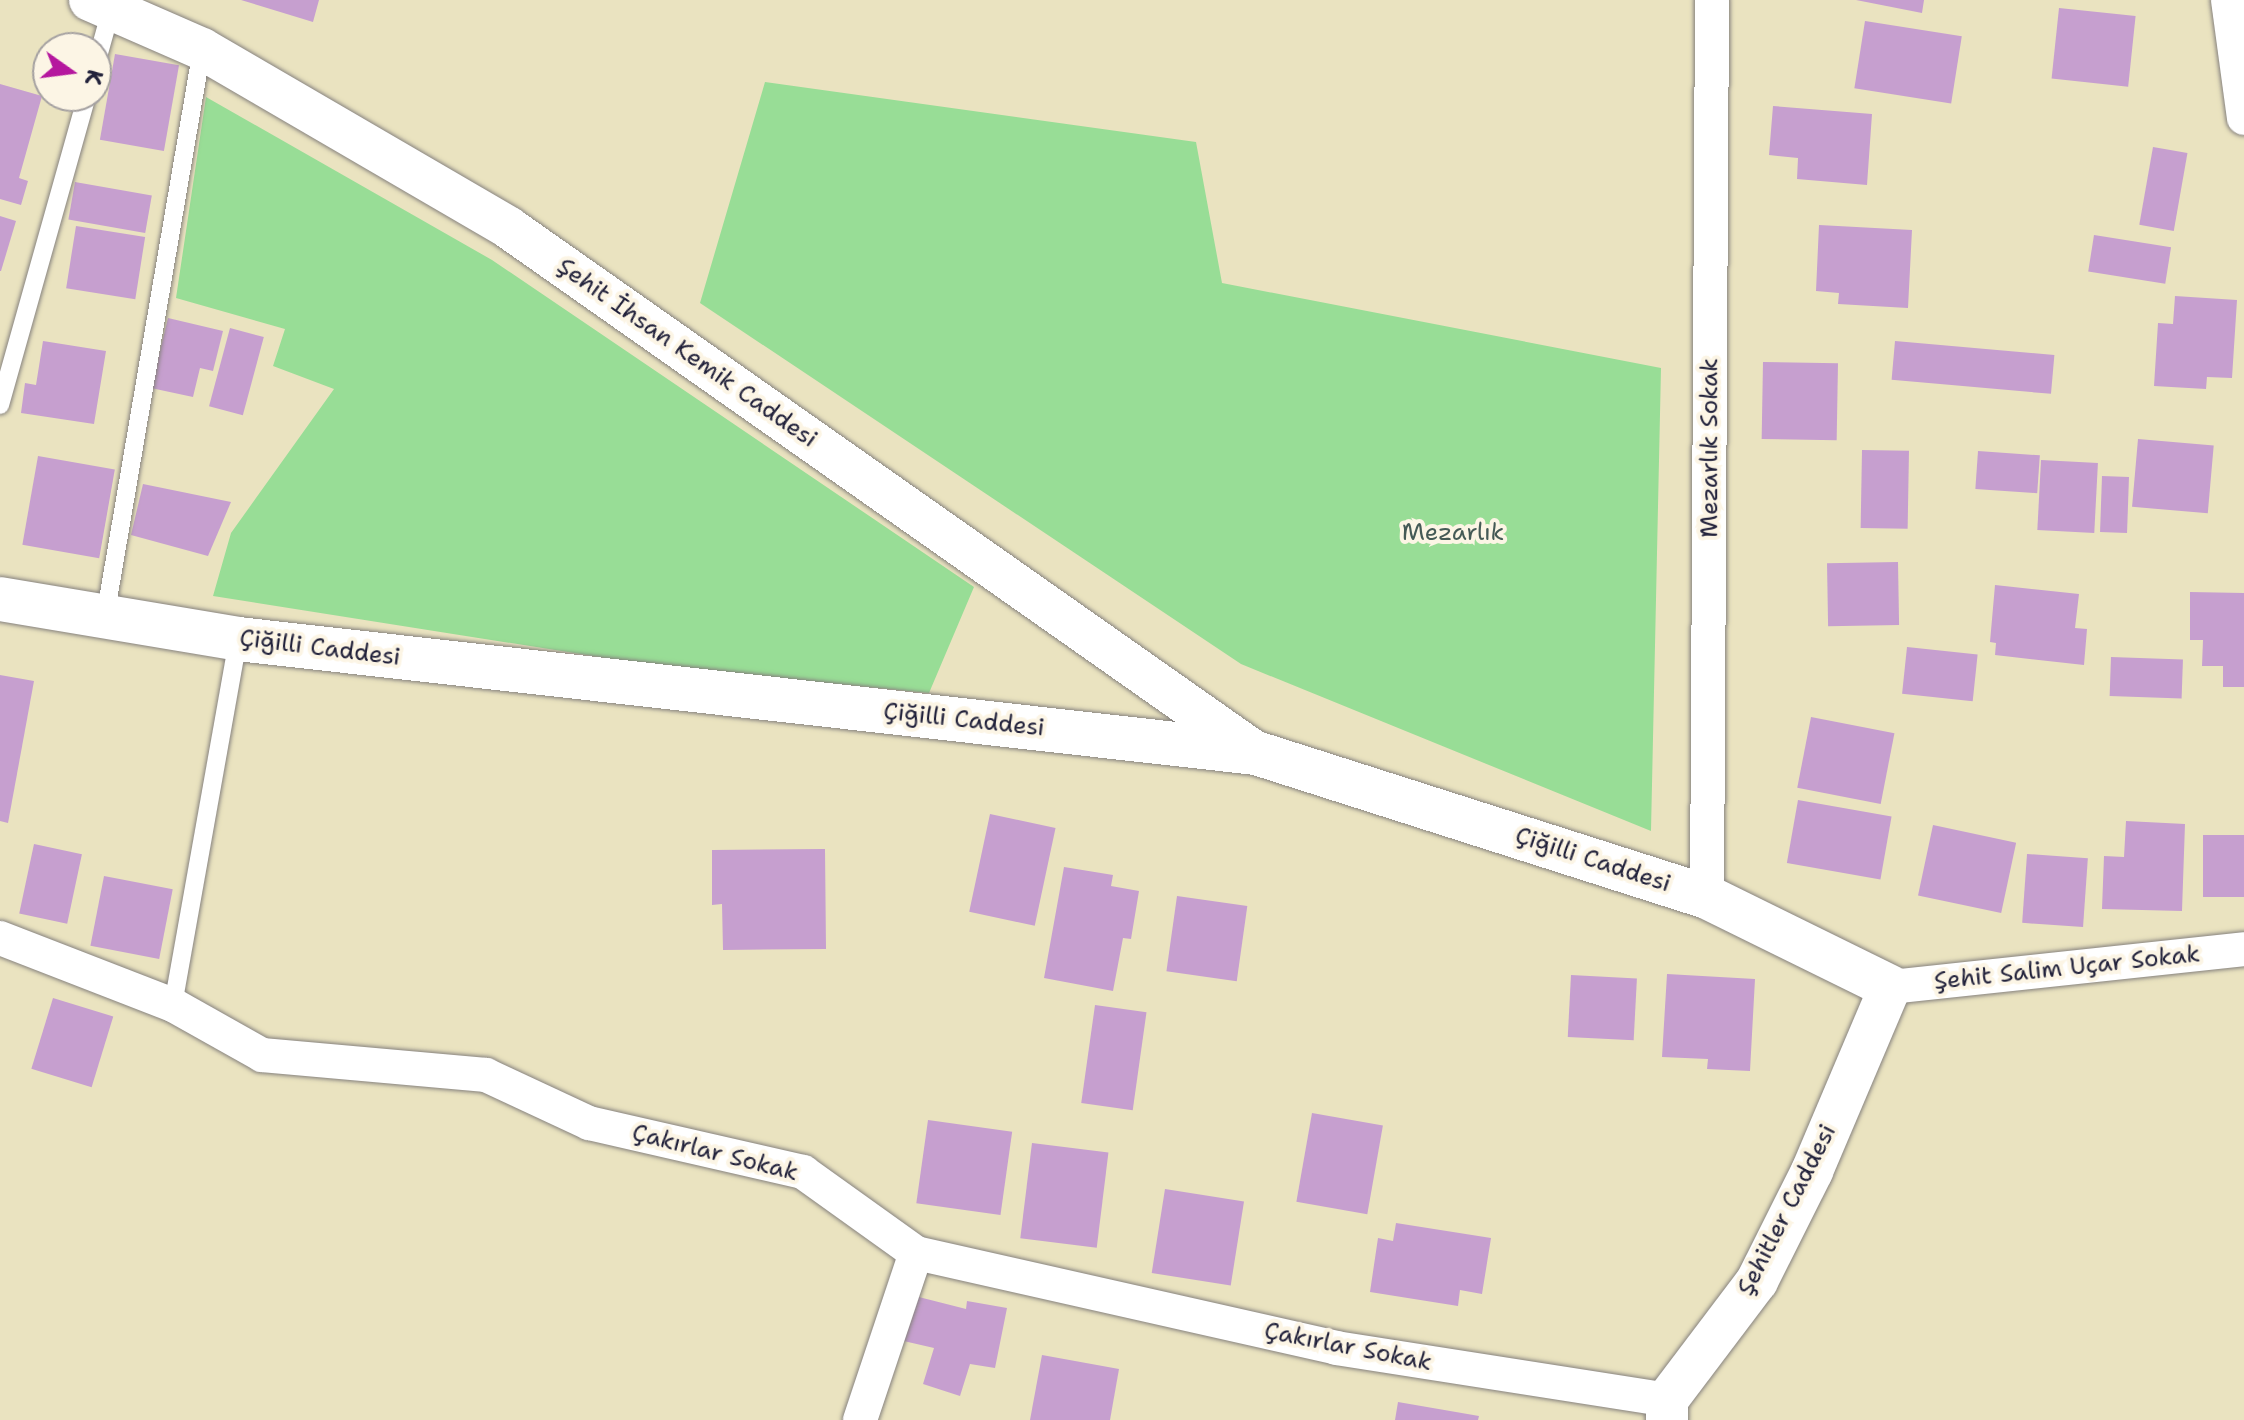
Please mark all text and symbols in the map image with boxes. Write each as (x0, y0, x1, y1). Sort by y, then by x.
north arrow (32, 32, 112, 112)
text: K (78, 67, 110, 88)
street label: Şehit İhsan Kemik Caddesi (551, 252, 823, 454)
street label: Mezarlık Sokak (1696, 358, 1724, 538)
park label: Mezarlık (1402, 519, 1504, 547)
street label: Çiğilli Caddesi (238, 624, 402, 672)
street label: Çiğilli Caddesi (882, 697, 1046, 743)
street label: Çiğilli Caddesi (1512, 821, 1674, 899)
street label: Şehit Salim Uçar Sokak (1933, 940, 2201, 996)
street label: Çakırlar Sokak (629, 1118, 801, 1188)
street label: Şehitler Caddesi (1731, 1120, 1843, 1300)
street label: Çakırlar Sokak (1262, 1317, 1434, 1377)

